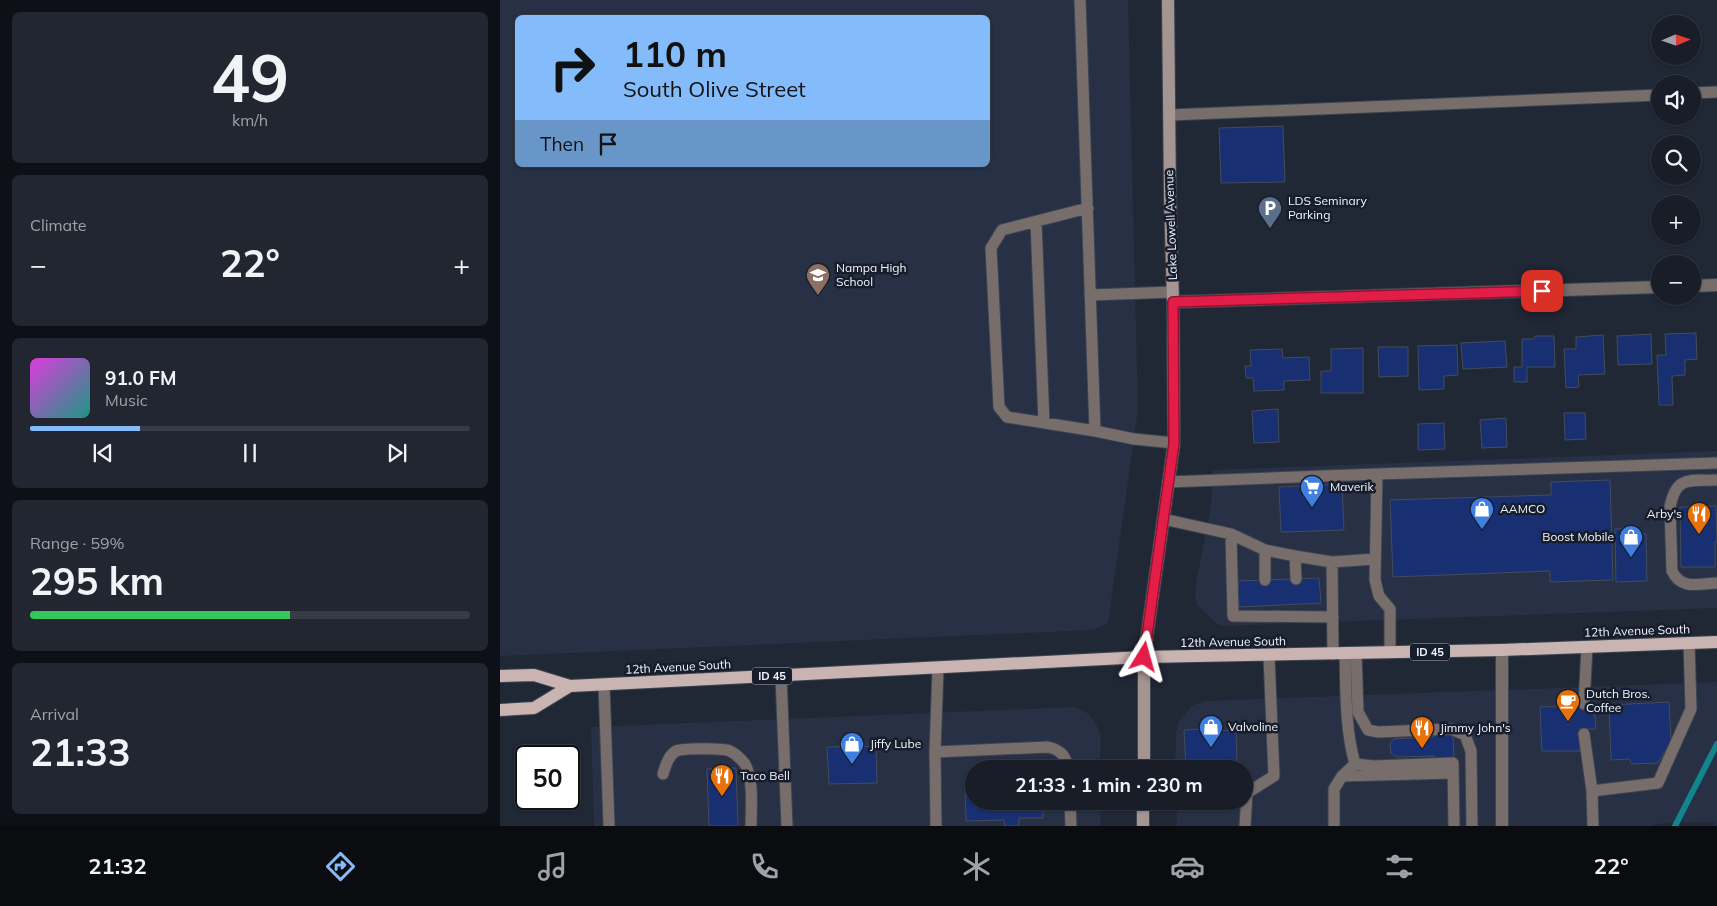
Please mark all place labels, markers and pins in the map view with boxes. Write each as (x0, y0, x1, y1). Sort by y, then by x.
place label: LDS Seminary Parking (1288, 193, 1367, 222)
parking icon: LDS Seminary Parking (1257, 195, 1283, 229)
place label: Nampa High School (836, 260, 907, 289)
school or university icon: Nampa High School (805, 262, 831, 296)
pin (1521, 270, 1563, 312)
supermarket icon: Maverik (1299, 474, 1325, 508)
place label: Maverik (1330, 479, 1374, 494)
shop icon: AAMCO (1469, 496, 1495, 530)
place label: AAMCO (1500, 501, 1545, 516)
restaurant icon: Arby's (1686, 501, 1712, 535)
place label: Arby's (1647, 506, 1682, 521)
shop icon: Boost Mobile (1618, 524, 1644, 558)
place label: Boost Mobile (1542, 529, 1614, 544)
place label: Dutch Bros. Coffee (1586, 686, 1650, 715)
cafe icon: Dutch Bros. Coffee (1555, 688, 1581, 722)
shop icon: Valvoline (1198, 714, 1224, 748)
restaurant icon: Jimmy John's (1409, 715, 1435, 749)
place label: Valvoline (1228, 719, 1278, 734)
place label: Jimmy John's (1440, 720, 1511, 735)
shop icon: Jiffy Lube (839, 731, 865, 765)
place label: Jiffy Lube (870, 736, 921, 751)
restaurant icon: Taco Bell (709, 763, 735, 797)
place label: Taco Bell (740, 768, 790, 783)

